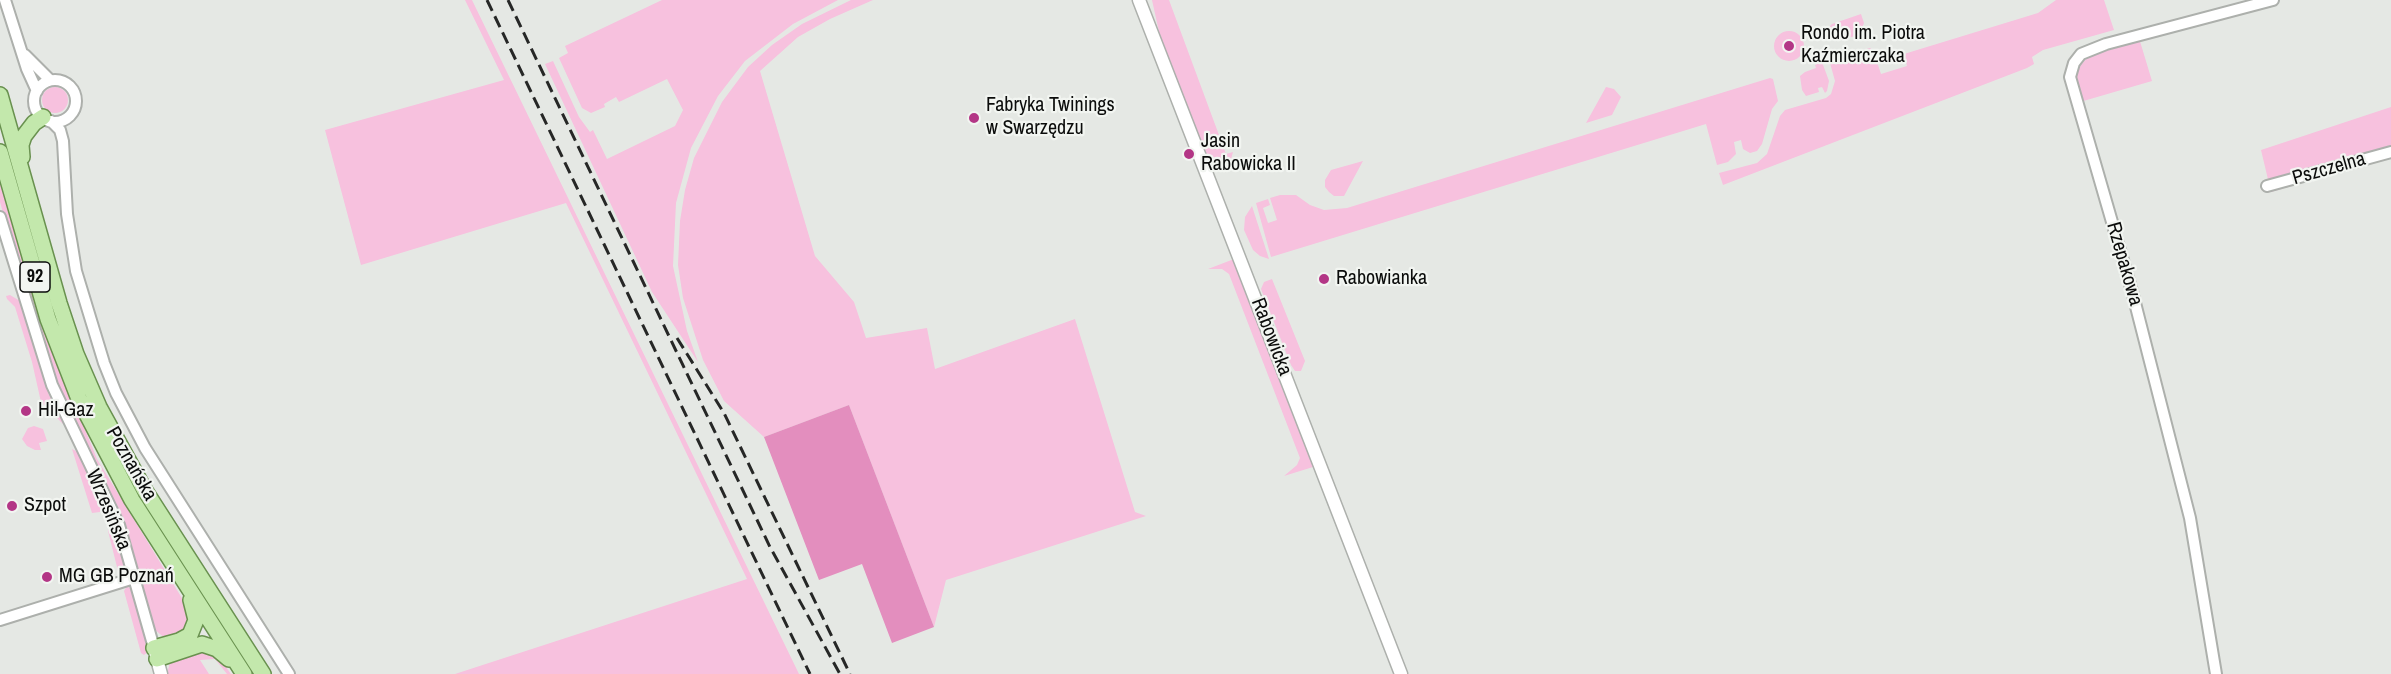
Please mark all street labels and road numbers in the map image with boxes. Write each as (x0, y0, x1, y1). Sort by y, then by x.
street label: Pszczelna (2290, 147, 2368, 191)
street label: Rzepakowa (2101, 220, 2147, 308)
road number: 92 (20, 262, 50, 292)
street label: Rabowicka (1245, 295, 1297, 379)
street label: Poznańska (100, 423, 162, 505)
street label: Wrzesińska (80, 466, 136, 554)

